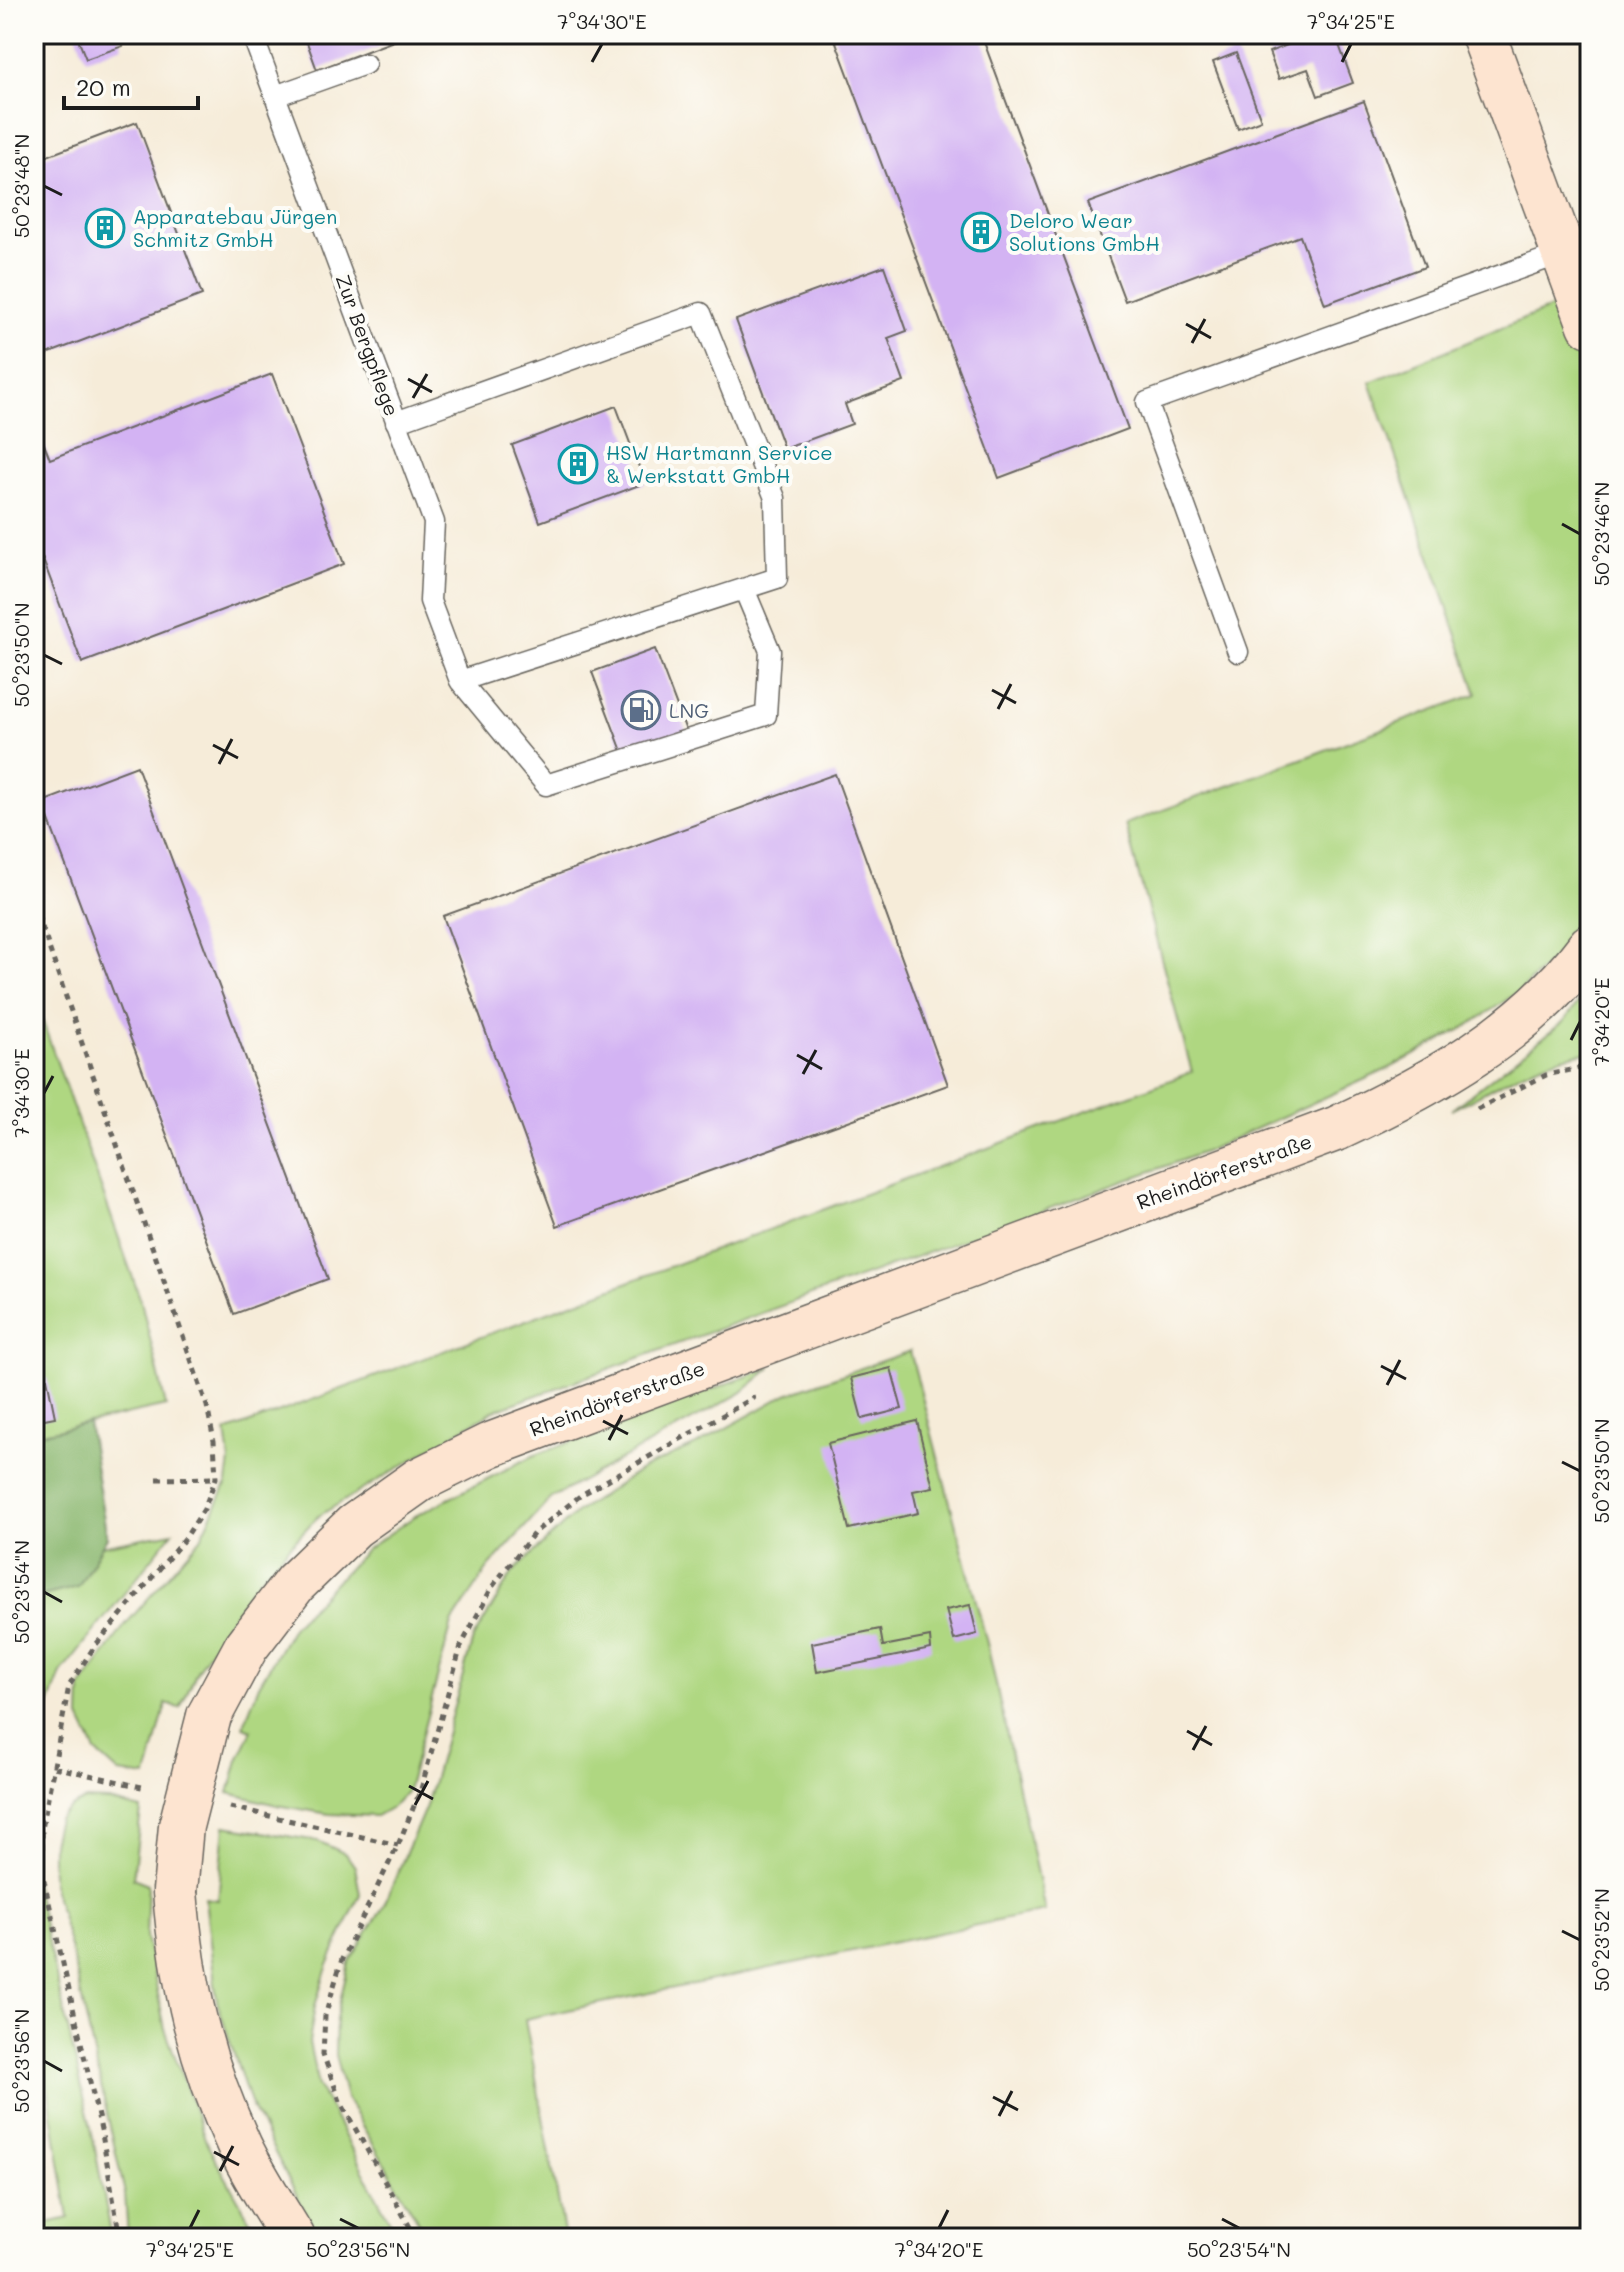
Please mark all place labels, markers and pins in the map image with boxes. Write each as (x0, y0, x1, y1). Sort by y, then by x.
place label: Apparatebau Jürgen Schmitz GmbH (133, 203, 337, 252)
building icon: Apparatebau Jürgen Schmitz GmbH (84, 207, 126, 249)
place label: Deloro Wear Solutions GmbH (1009, 207, 1160, 256)
building icon: Deloro Wear Solutions GmbH (960, 211, 1002, 253)
place label: HSW Hartmann Service & Werkstatt GmbH (606, 439, 833, 488)
building icon: HSW Hartmann Service & Werkstatt GmbH (557, 443, 599, 485)
fuel station icon: LNG (620, 689, 662, 731)
place label: LNG (669, 697, 709, 723)

